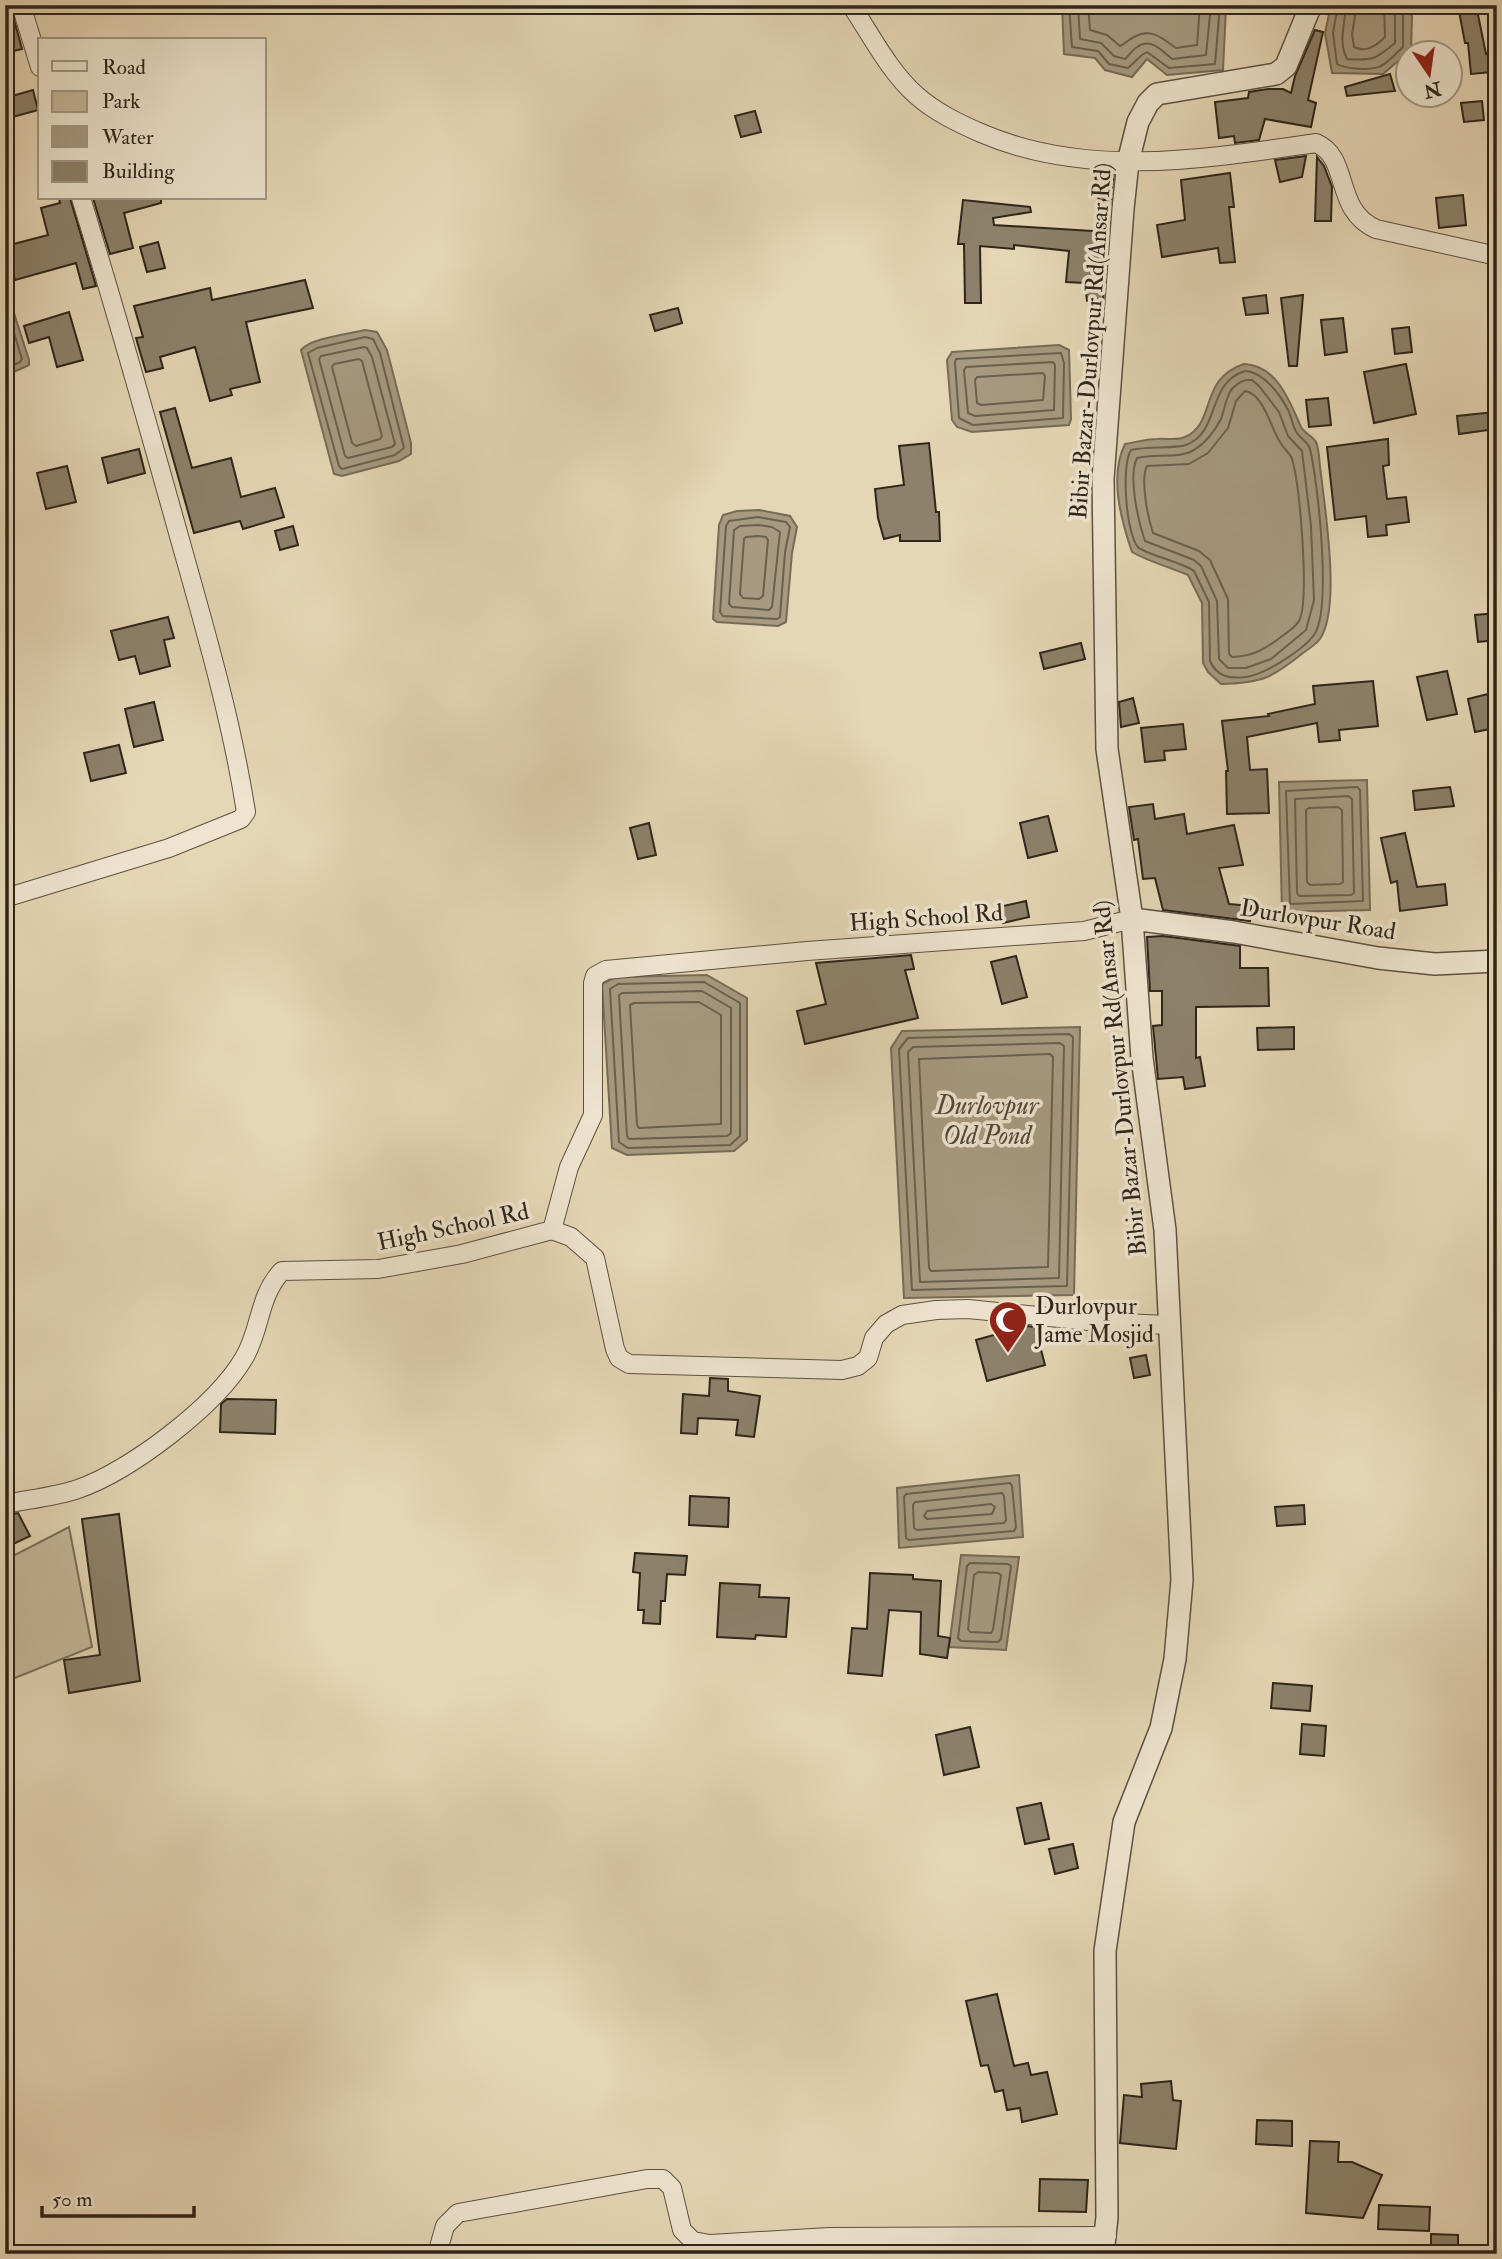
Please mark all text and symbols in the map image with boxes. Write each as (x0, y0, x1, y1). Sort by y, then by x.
legend (38, 38, 266, 200)
north arrow (1394, 38, 1464, 108)
text: Road (102, 54, 147, 81)
text: N (1421, 76, 1445, 103)
text: Park (102, 88, 140, 115)
text: Water (101, 124, 154, 151)
text: Building (102, 158, 175, 185)
street label: Bibir Bazar-Durlovpur Rd(Ansar Rd) (1063, 162, 1119, 520)
street label: Durlovpur Road (1238, 892, 1398, 948)
street label: High School Rd (848, 897, 1004, 939)
street label: Bibir Bazar-Durlovpur Rd(Ansar Rd) (1086, 899, 1154, 1257)
water label: Durlovpur Old Pond (935, 1090, 1040, 1152)
street label: High School Rd (374, 1196, 532, 1258)
place label: Durlovpur Jame Mosjid (1034, 1291, 1154, 1350)
mosque icon: Durlovpur Jame Mosjid (987, 1299, 1029, 1354)
scale bar (42, 2175, 194, 2219)
text: 50 m (52, 2186, 93, 2213)

